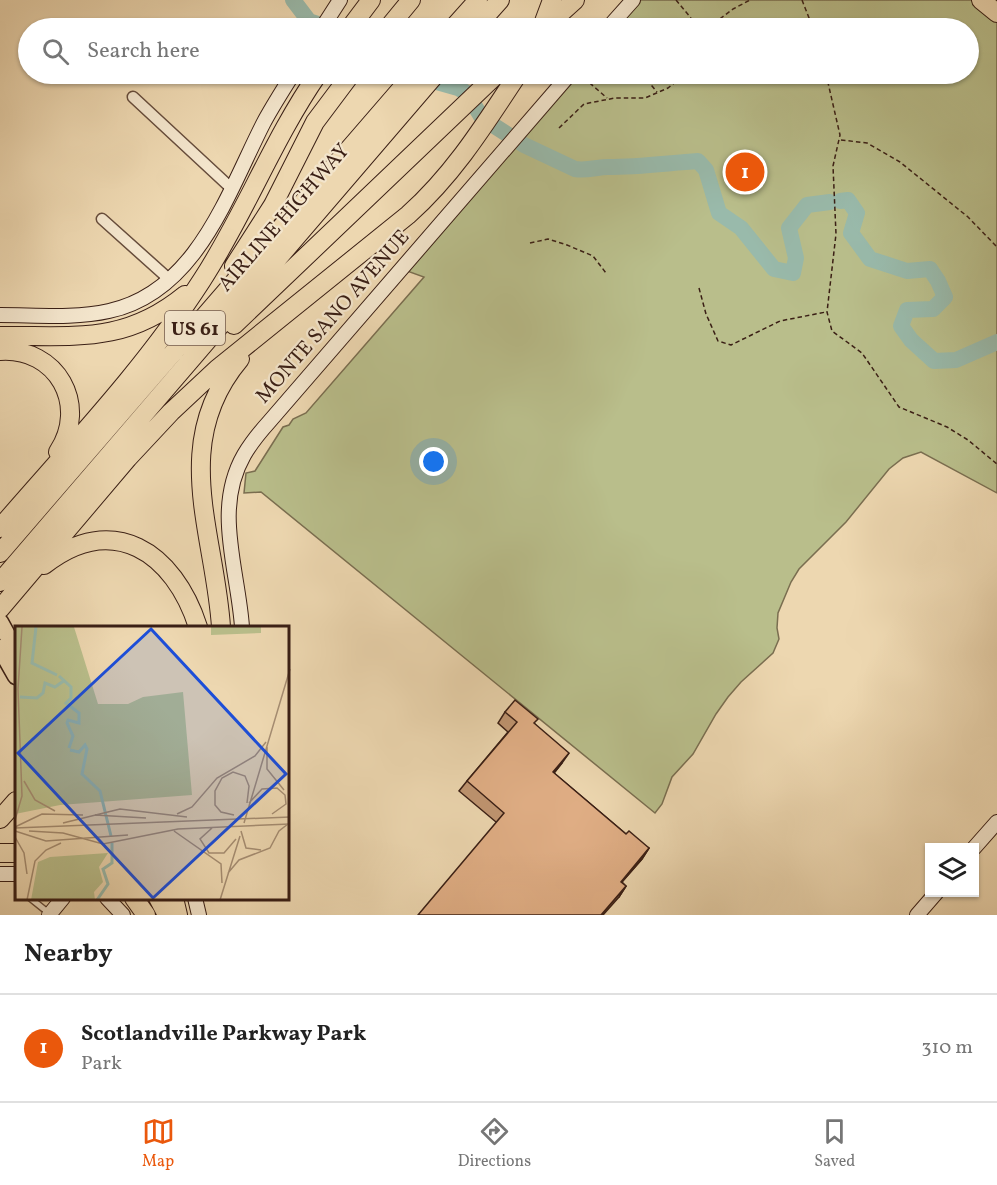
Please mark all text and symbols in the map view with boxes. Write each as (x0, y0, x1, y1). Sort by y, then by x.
search box (18, 18, 979, 84)
icon: search (39, 35, 72, 68)
text: Search here (87, 36, 200, 67)
street label: AIRLINE HIGHWAY (212, 138, 357, 298)
pin: 1 (726, 150, 764, 195)
street label: MONTE SANO AVENUE (249, 224, 417, 410)
road number: US 61 (165, 311, 225, 345)
your location (419, 447, 448, 476)
inset map (15, 626, 290, 900)
map controls (925, 843, 979, 897)
button: layers (925, 843, 979, 897)
text: Nearby (24, 936, 113, 972)
text: Scotlandville Parkway Park (81, 1019, 366, 1050)
text: 1 (39, 1034, 48, 1062)
text: 310 m (921, 1034, 973, 1062)
text: Park (81, 1050, 122, 1078)
tab: Map (142, 1115, 175, 1173)
tab: Directions (458, 1115, 531, 1173)
tab: Saved (814, 1115, 855, 1173)

